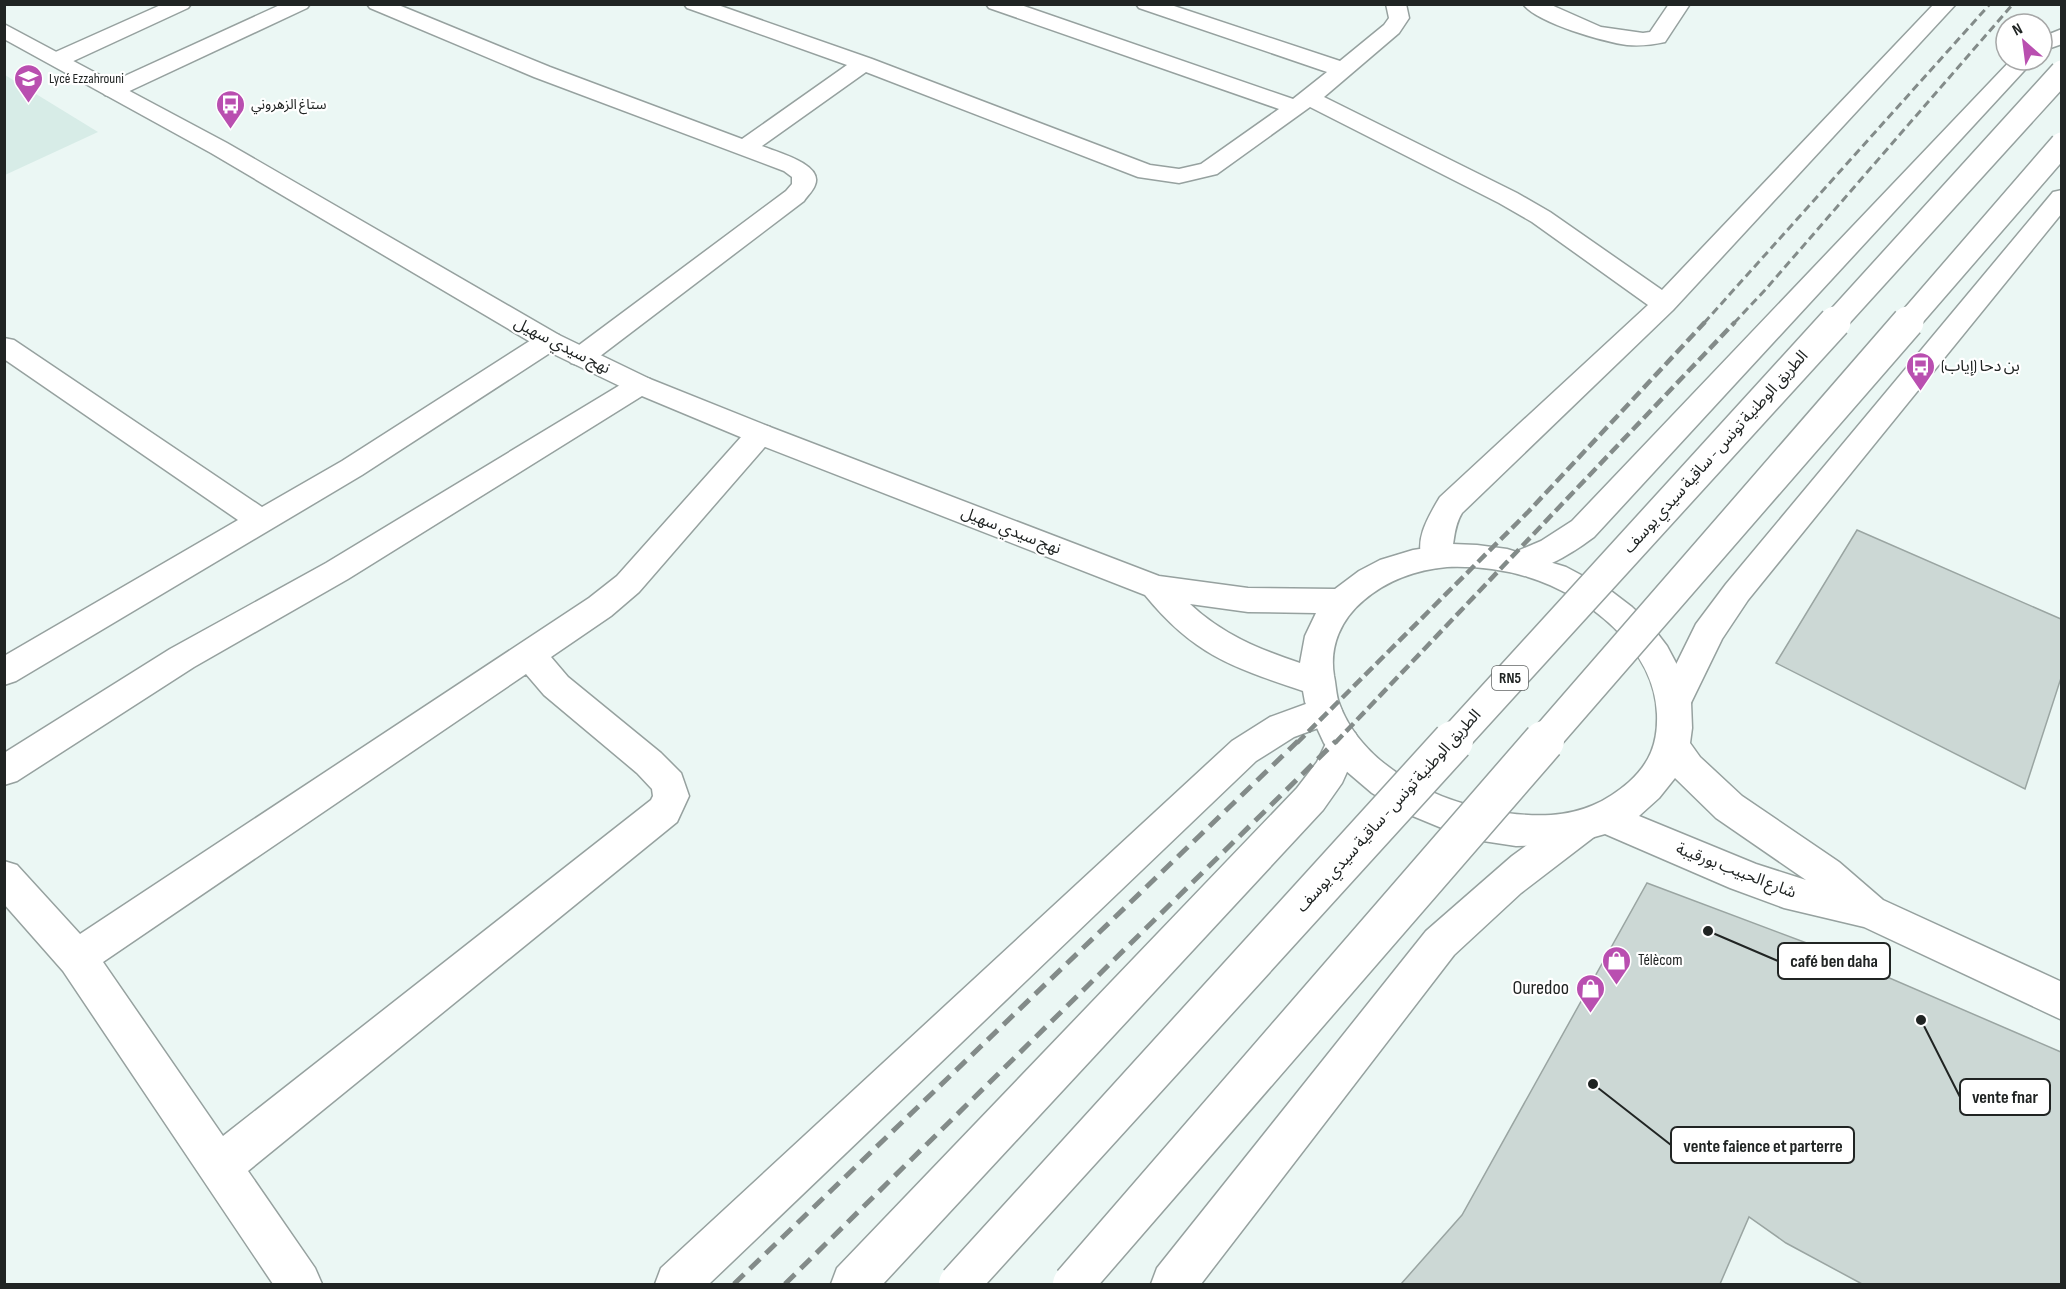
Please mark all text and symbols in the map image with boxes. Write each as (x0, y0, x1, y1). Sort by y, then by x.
north arrow (1994, 12, 2054, 72)
text: N (2009, 20, 2026, 40)
school or university icon: Lycé Ezzahrouni (12, 62, 44, 104)
place label: Lycé Ezzahrouni (49, 70, 124, 87)
bus stop icon: ستاغ الزهروني (214, 88, 246, 130)
place label: ستاغ الزهروني (251, 96, 326, 115)
street label: نهج سيدي سهيل (510, 314, 613, 380)
street label: الطريق الوطنية تونس - ساقية سيدي يوسف (1620, 347, 1813, 558)
bus stop icon: بن دحا (إياب) (1904, 350, 1936, 392)
place label: بن دحا (إياب) (1941, 357, 2020, 376)
street label: نهج سيدي سهيل (958, 503, 1064, 561)
road number: RN5 (1492, 666, 1528, 690)
street label: الطريق الوطنية تونس - ساقية سيدي يوسف (1293, 706, 1486, 917)
street label: شارع الحبيب بورقيبة (1673, 839, 1799, 904)
callout: café ben daha (1778, 943, 1890, 979)
shop icon: Télècom (1601, 944, 1633, 986)
place label: Télècom (1638, 951, 1683, 970)
text: café ben daha (1790, 951, 1878, 972)
shop icon: Ouredoo (1574, 972, 1606, 1014)
place label: Ouredoo (1512, 976, 1569, 1000)
callout: vente fnar (1960, 1079, 2050, 1115)
text: vente fnar (1972, 1087, 2038, 1108)
callout: vente faience et parterre (1671, 1127, 1854, 1163)
text: vente faience et parterre (1683, 1136, 1843, 1157)

